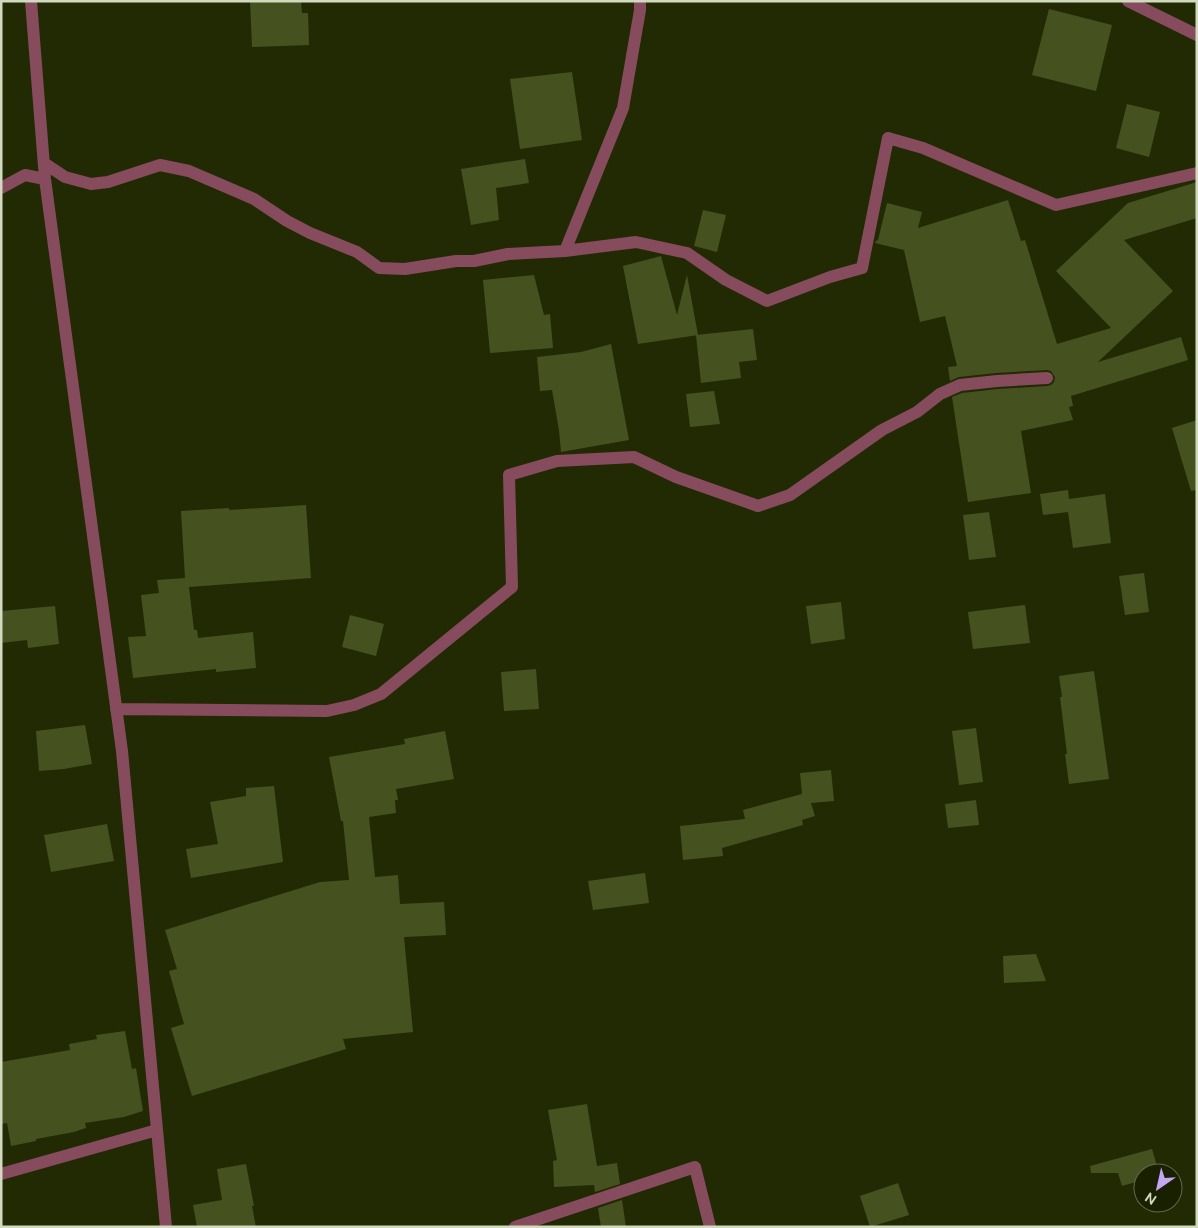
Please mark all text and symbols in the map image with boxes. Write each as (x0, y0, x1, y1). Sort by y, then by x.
north arrow (1133, 1163, 1183, 1213)
text: N (1142, 1189, 1160, 1208)

